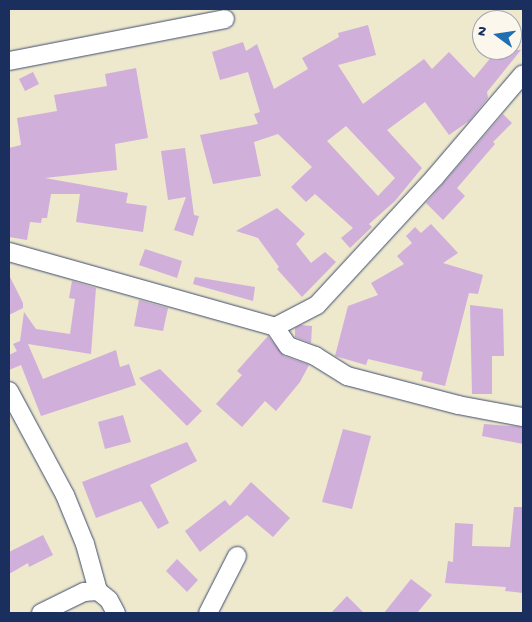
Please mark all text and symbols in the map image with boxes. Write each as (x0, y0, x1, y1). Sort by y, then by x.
north arrow (472, 10, 522, 60)
text: N (474, 25, 492, 38)

